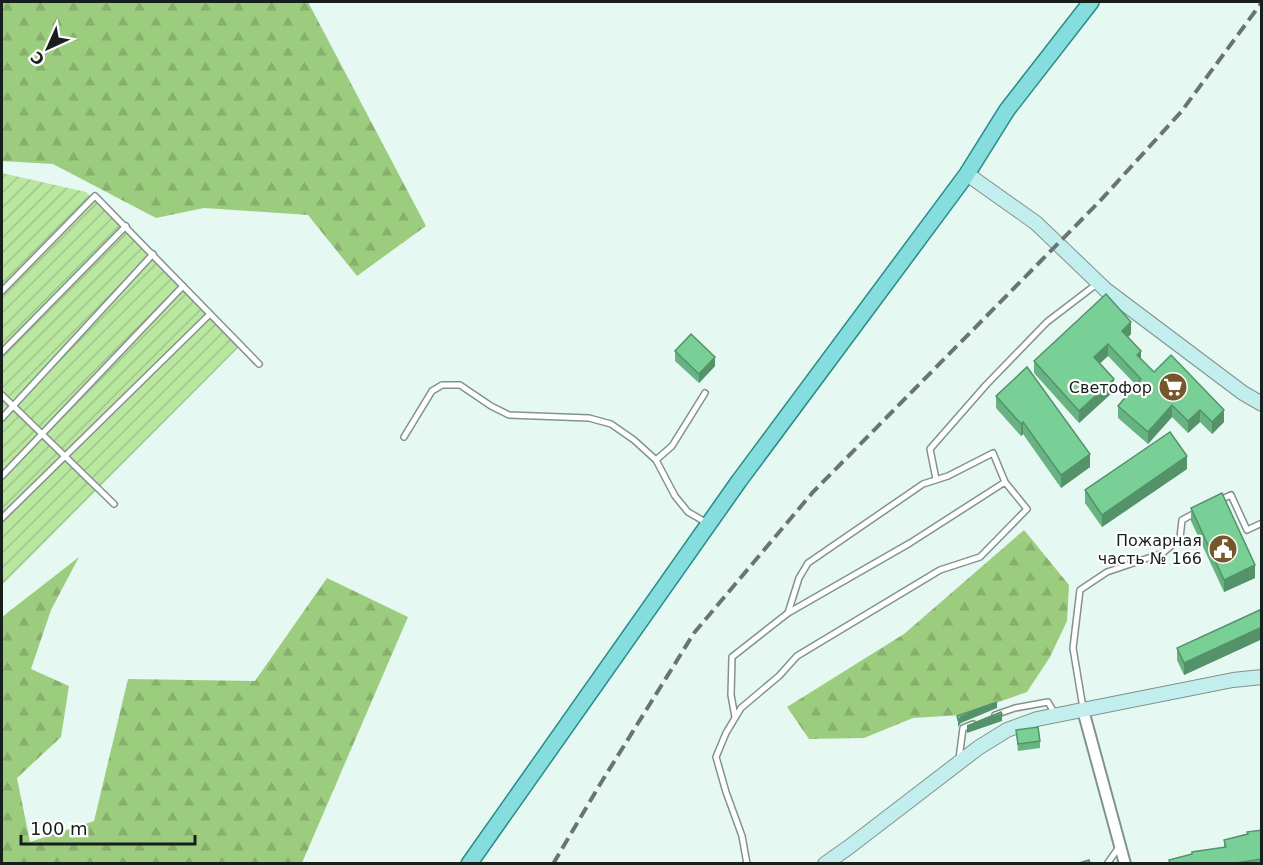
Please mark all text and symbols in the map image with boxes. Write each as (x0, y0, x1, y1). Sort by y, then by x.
north arrow (18, 18, 78, 78)
text: С (27, 47, 49, 69)
supermarket icon: Светофор (1157, 371, 1189, 403)
place label: Светофор (1069, 378, 1152, 397)
place label: Пожарная часть № 166 (1098, 531, 1202, 568)
public building icon: Пожарная часть № 166 (1207, 533, 1239, 565)
scale bar (21, 808, 195, 846)
text: 100 m (30, 818, 88, 839)

